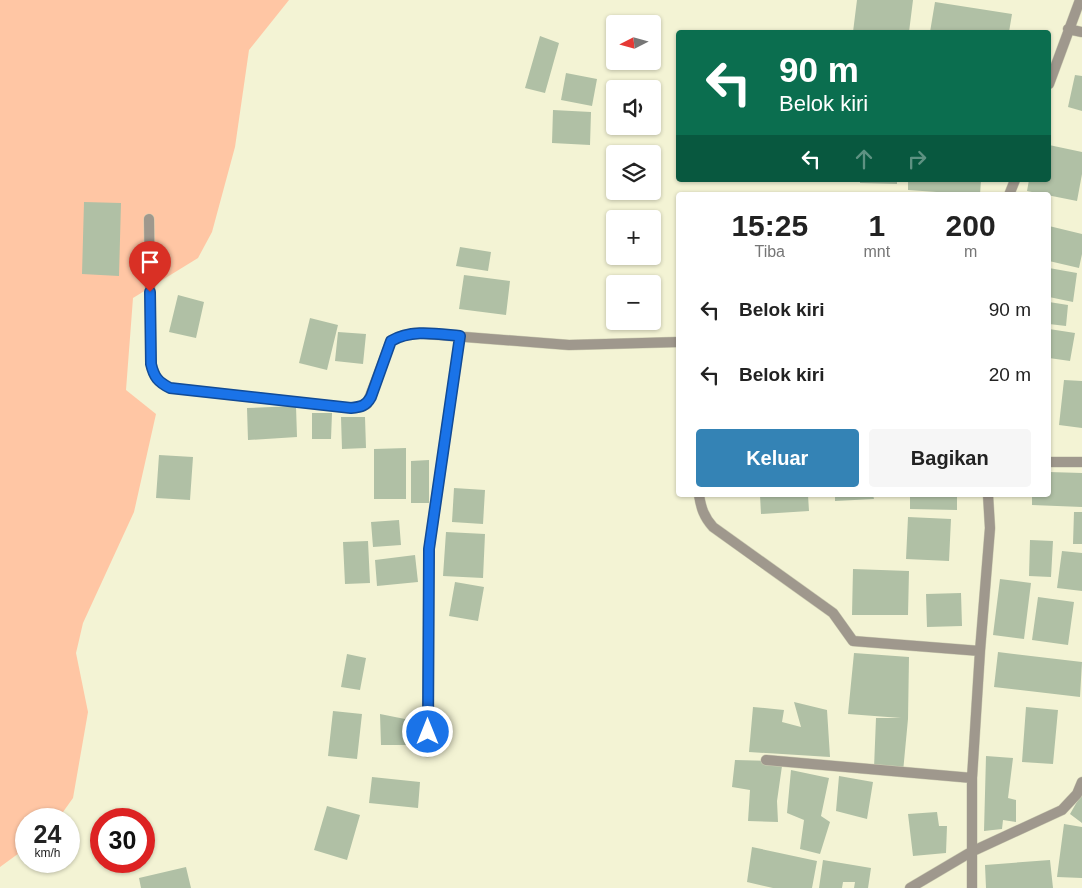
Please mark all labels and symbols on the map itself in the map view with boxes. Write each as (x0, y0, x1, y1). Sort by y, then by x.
north arrow (606, 15, 661, 70)
pin (129, 241, 171, 292)
position arrow (401, 705, 453, 757)
speed limit sign: 30 (90, 808, 155, 873)

